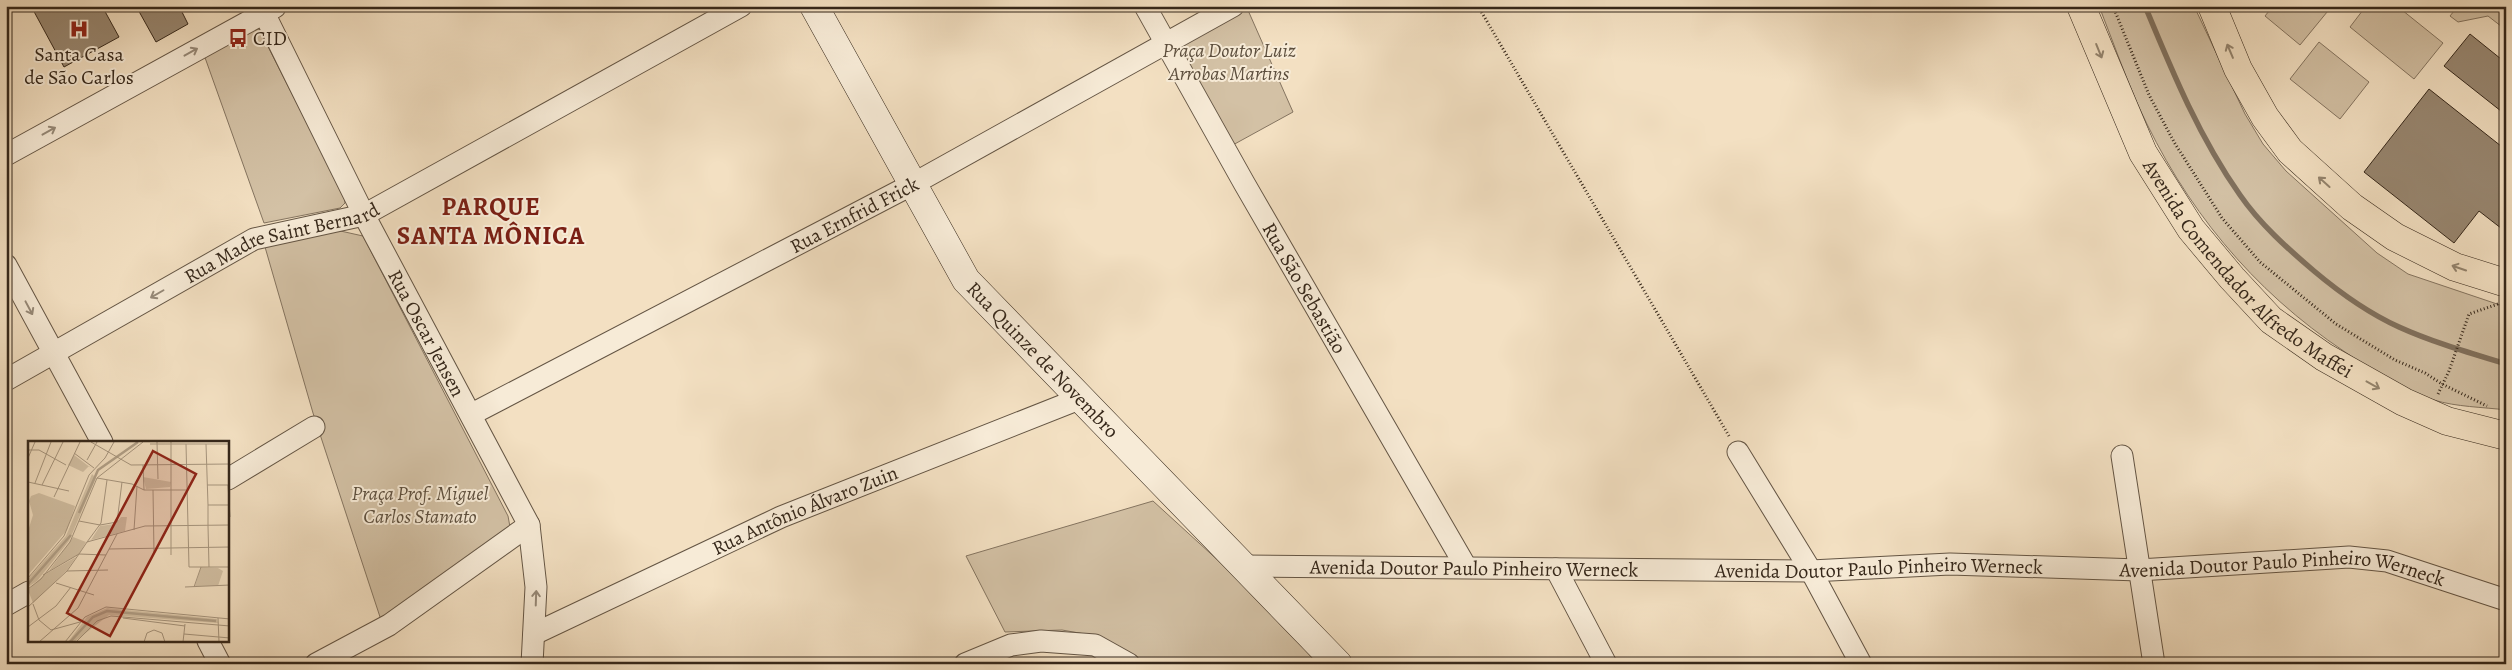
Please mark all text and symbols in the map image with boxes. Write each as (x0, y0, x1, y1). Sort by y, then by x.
hospital icon: Santa Casa de São Carlos (68, 18, 90, 40)
place label: CID (253, 25, 287, 52)
bus stop icon: CID (227, 27, 249, 49)
park label: Praça Doutor Luiz Arrobas Martins (1162, 37, 1296, 87)
place label: Santa Casa de São Carlos (24, 41, 134, 91)
one-way arrow (2095, 43, 2104, 59)
one-way arrow (2225, 44, 2235, 59)
one-way arrow (183, 47, 197, 57)
one-way arrow (41, 126, 55, 136)
street label: Avenida Comendador Alfredo Maffei (2136, 153, 2358, 385)
street label: Rua Ernfrid Frick (785, 170, 924, 260)
one-way arrow (2317, 176, 2330, 187)
district label: PARQUE SANTA MÔNICA (397, 190, 585, 253)
street label: Rua Madre Saint Bernard (179, 196, 385, 290)
street label: Rua São Sebastião (1256, 218, 1353, 359)
one-way arrow (2452, 263, 2468, 272)
street label: Rua Oscar Jensen (381, 265, 471, 402)
street label: Rua Quinze de Novembro (960, 276, 1125, 444)
one-way arrow (150, 289, 165, 299)
one-way arrow (25, 300, 35, 315)
one-way arrow (2365, 380, 2379, 390)
inset map (28, 441, 229, 642)
street label: Rua Antônio Álvaro Zuin (708, 459, 902, 562)
park label: Praça Prof. Miguel Carlos Stamato (352, 480, 488, 530)
street label: Avenida Doutor Paulo Pinheiro Werneck (2118, 544, 2448, 593)
street label: Avenida Doutor Paulo Pinheiro Werneck (1714, 551, 2043, 585)
street label: Avenida Doutor Paulo Pinheiro Werneck (1309, 554, 1638, 583)
one-way arrow (531, 590, 541, 606)

